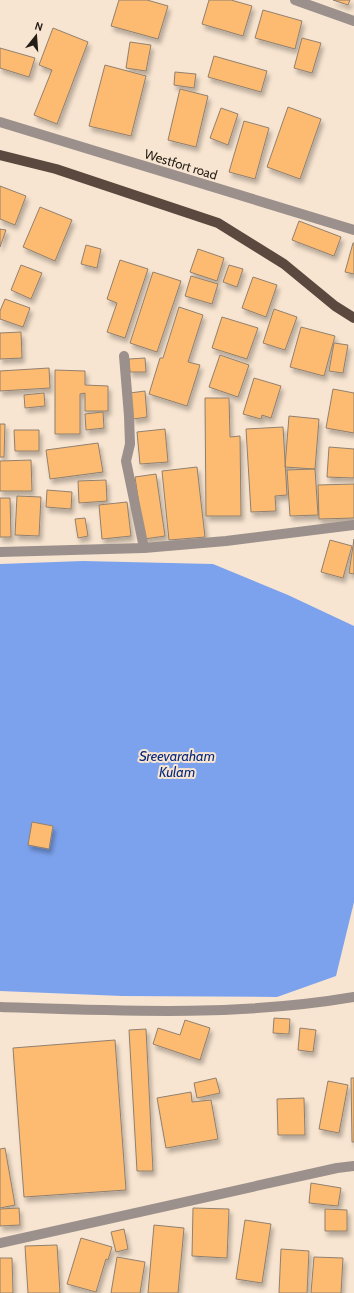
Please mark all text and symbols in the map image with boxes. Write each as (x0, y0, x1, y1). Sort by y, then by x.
north arrow (16, 16, 56, 56)
text: N (33, 19, 45, 34)
street label: Westfort road (143, 145, 219, 183)
water label: Sreevaraham Kulam (139, 747, 215, 781)

